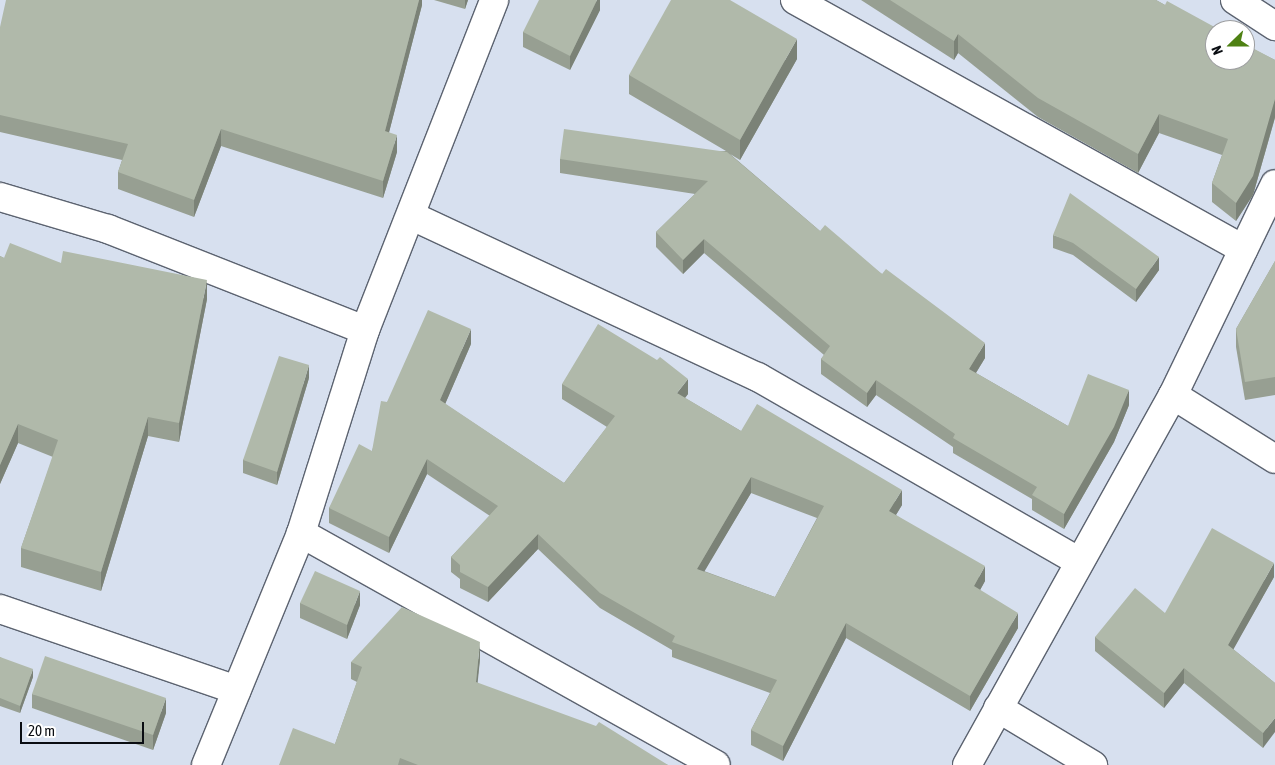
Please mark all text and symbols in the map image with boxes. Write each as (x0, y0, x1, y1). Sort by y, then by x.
north arrow (1205, 20, 1255, 70)
text: N (1208, 43, 1226, 57)
scale bar (22, 712, 146, 744)
text: 20 m (28, 722, 55, 739)

